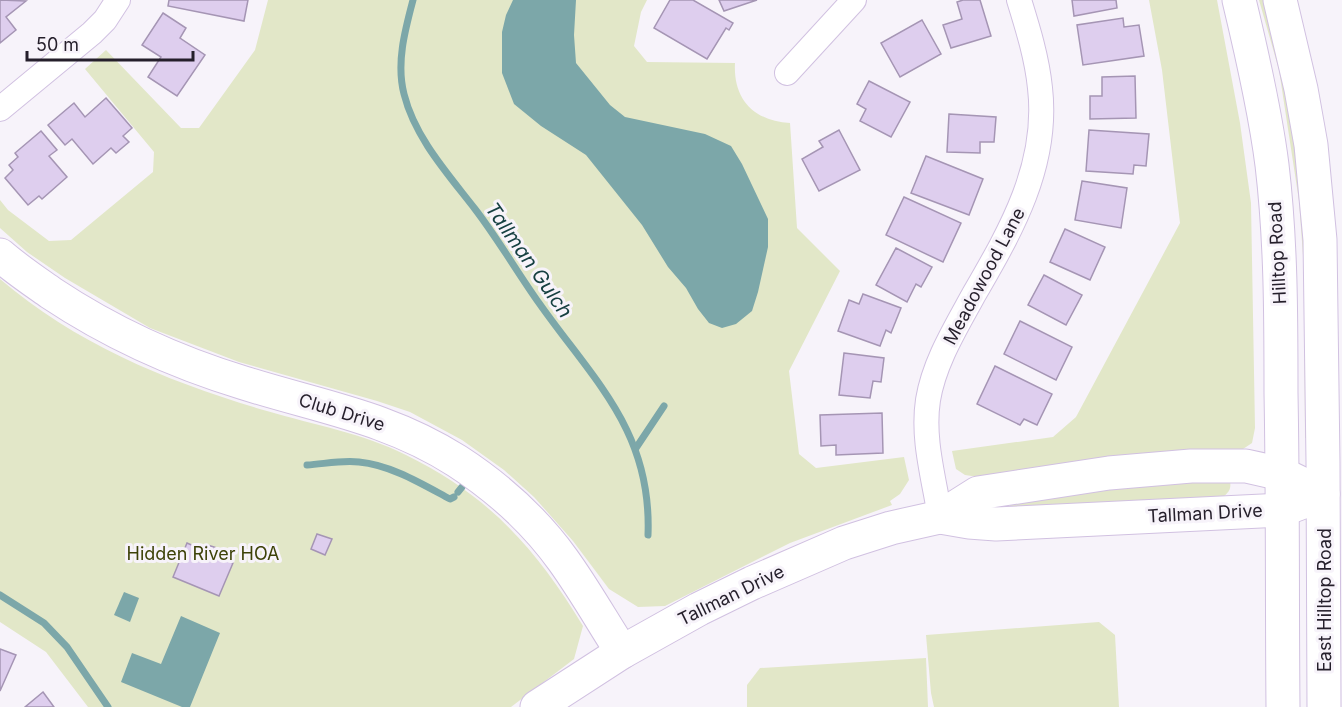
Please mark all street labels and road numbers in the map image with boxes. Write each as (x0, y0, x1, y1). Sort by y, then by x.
street label: Hilltop Road (1264, 201, 1290, 305)
street label: Meadowood Lane (939, 204, 1029, 348)
street label: Club Drive (296, 389, 388, 435)
street label: Tallman Drive (1147, 499, 1263, 527)
street label: East Hilltop Road (1314, 528, 1335, 672)
street label: Tallman Drive (675, 560, 787, 630)

